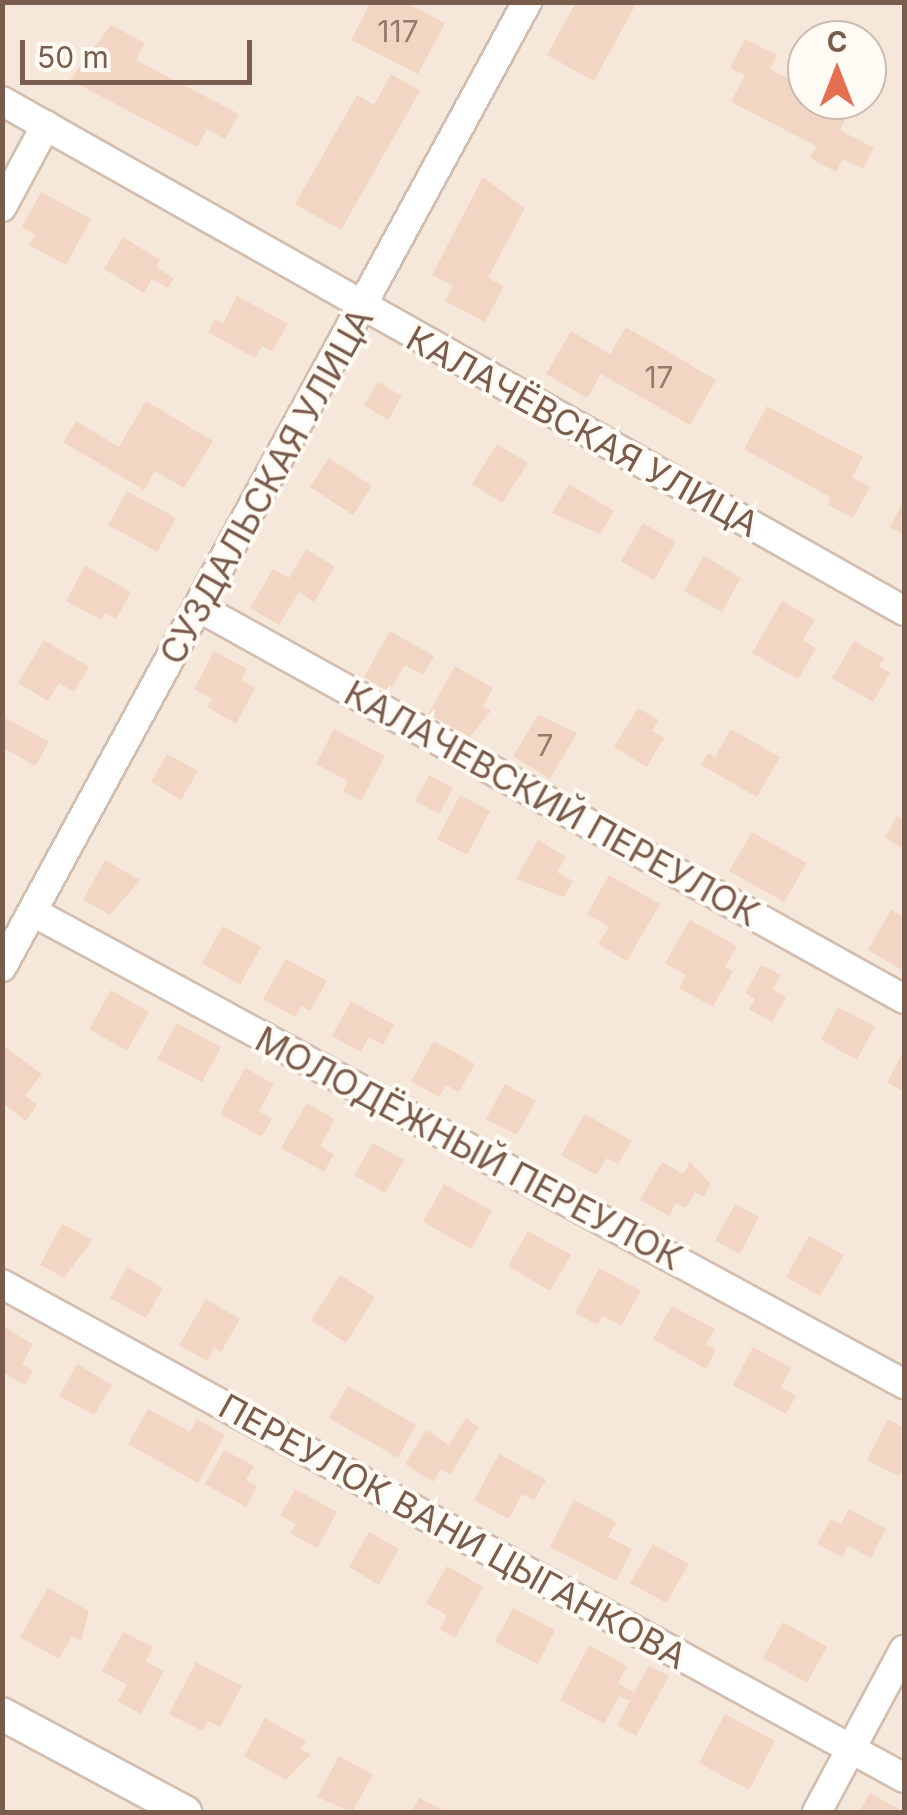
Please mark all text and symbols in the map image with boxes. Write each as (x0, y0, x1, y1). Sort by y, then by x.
house number: 117 (377, 13, 419, 49)
scale bar (25, 20, 258, 82)
north arrow (787, 20, 887, 120)
text: С (827, 25, 847, 59)
text: 50 m (37, 39, 109, 75)
street label: СУЗДАЛЬСКАЯ УЛИЦА (151, 301, 381, 671)
street label: КАЛАЧЁВСКАЯ УЛИЦА (400, 317, 766, 545)
house number: 17 (644, 359, 674, 395)
street label: КАЛАЧЕВСКИЙ ПЕРЕУЛОК (338, 671, 766, 935)
house number: 7 (537, 727, 553, 763)
street label: МОЛОДЁЖНЫЙ ПЕРЕУЛОК (249, 1018, 689, 1278)
street label: ПЕРЕУЛОК ВАНИ ЦЫГАНКОВА (212, 1385, 694, 1677)

